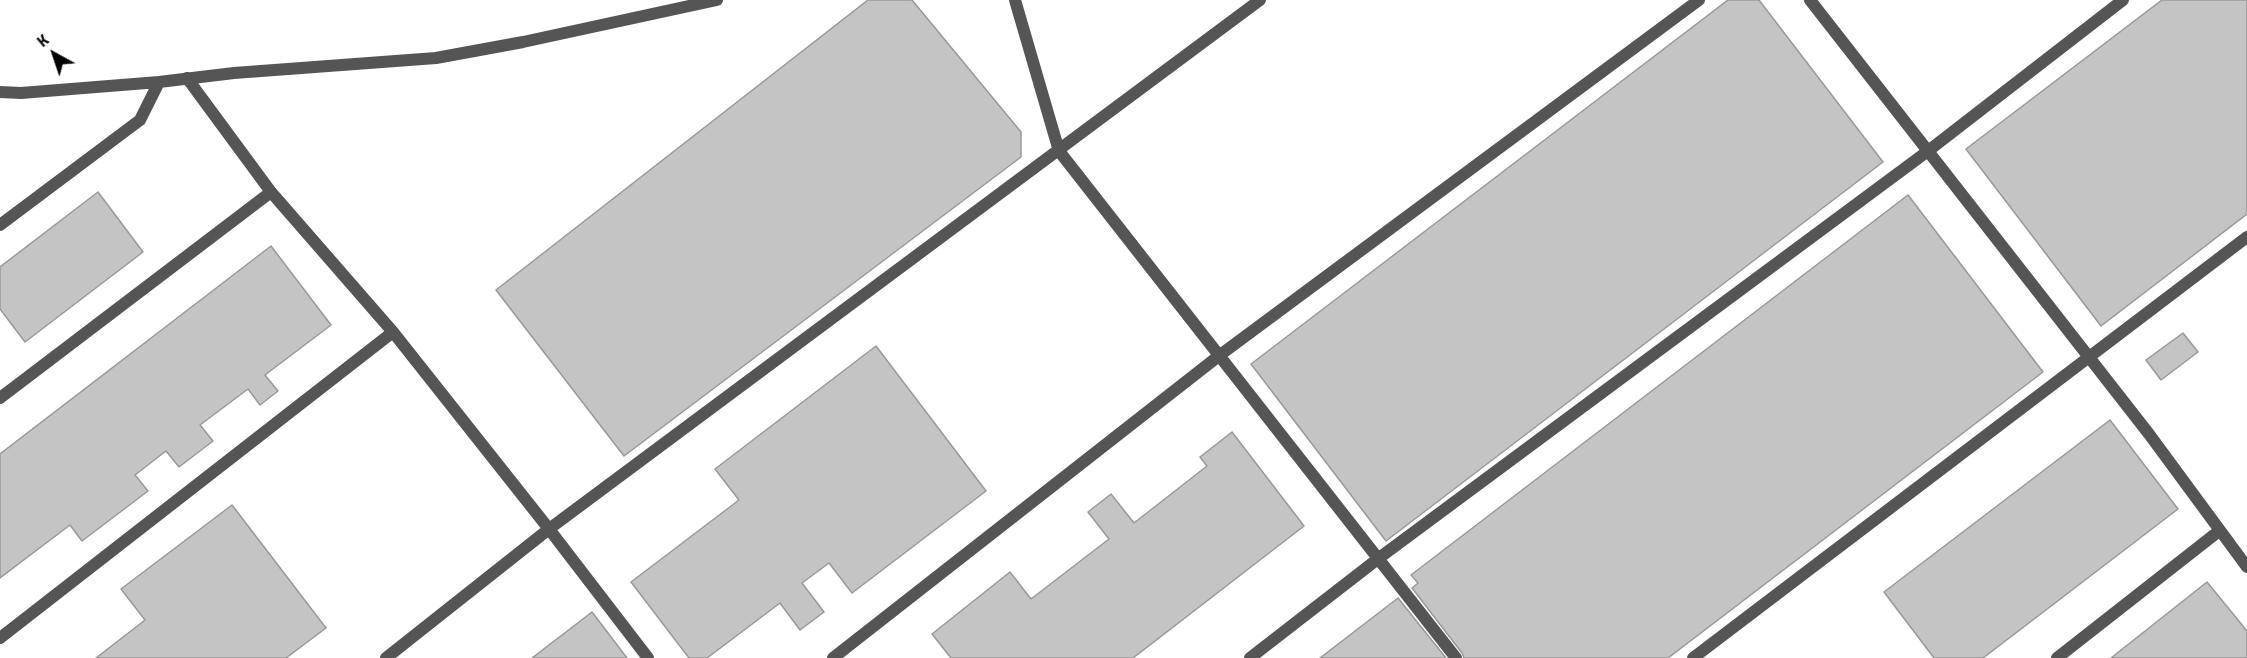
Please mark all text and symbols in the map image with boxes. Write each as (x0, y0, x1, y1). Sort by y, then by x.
north arrow (24, 24, 84, 84)
text: K (31, 28, 54, 52)

